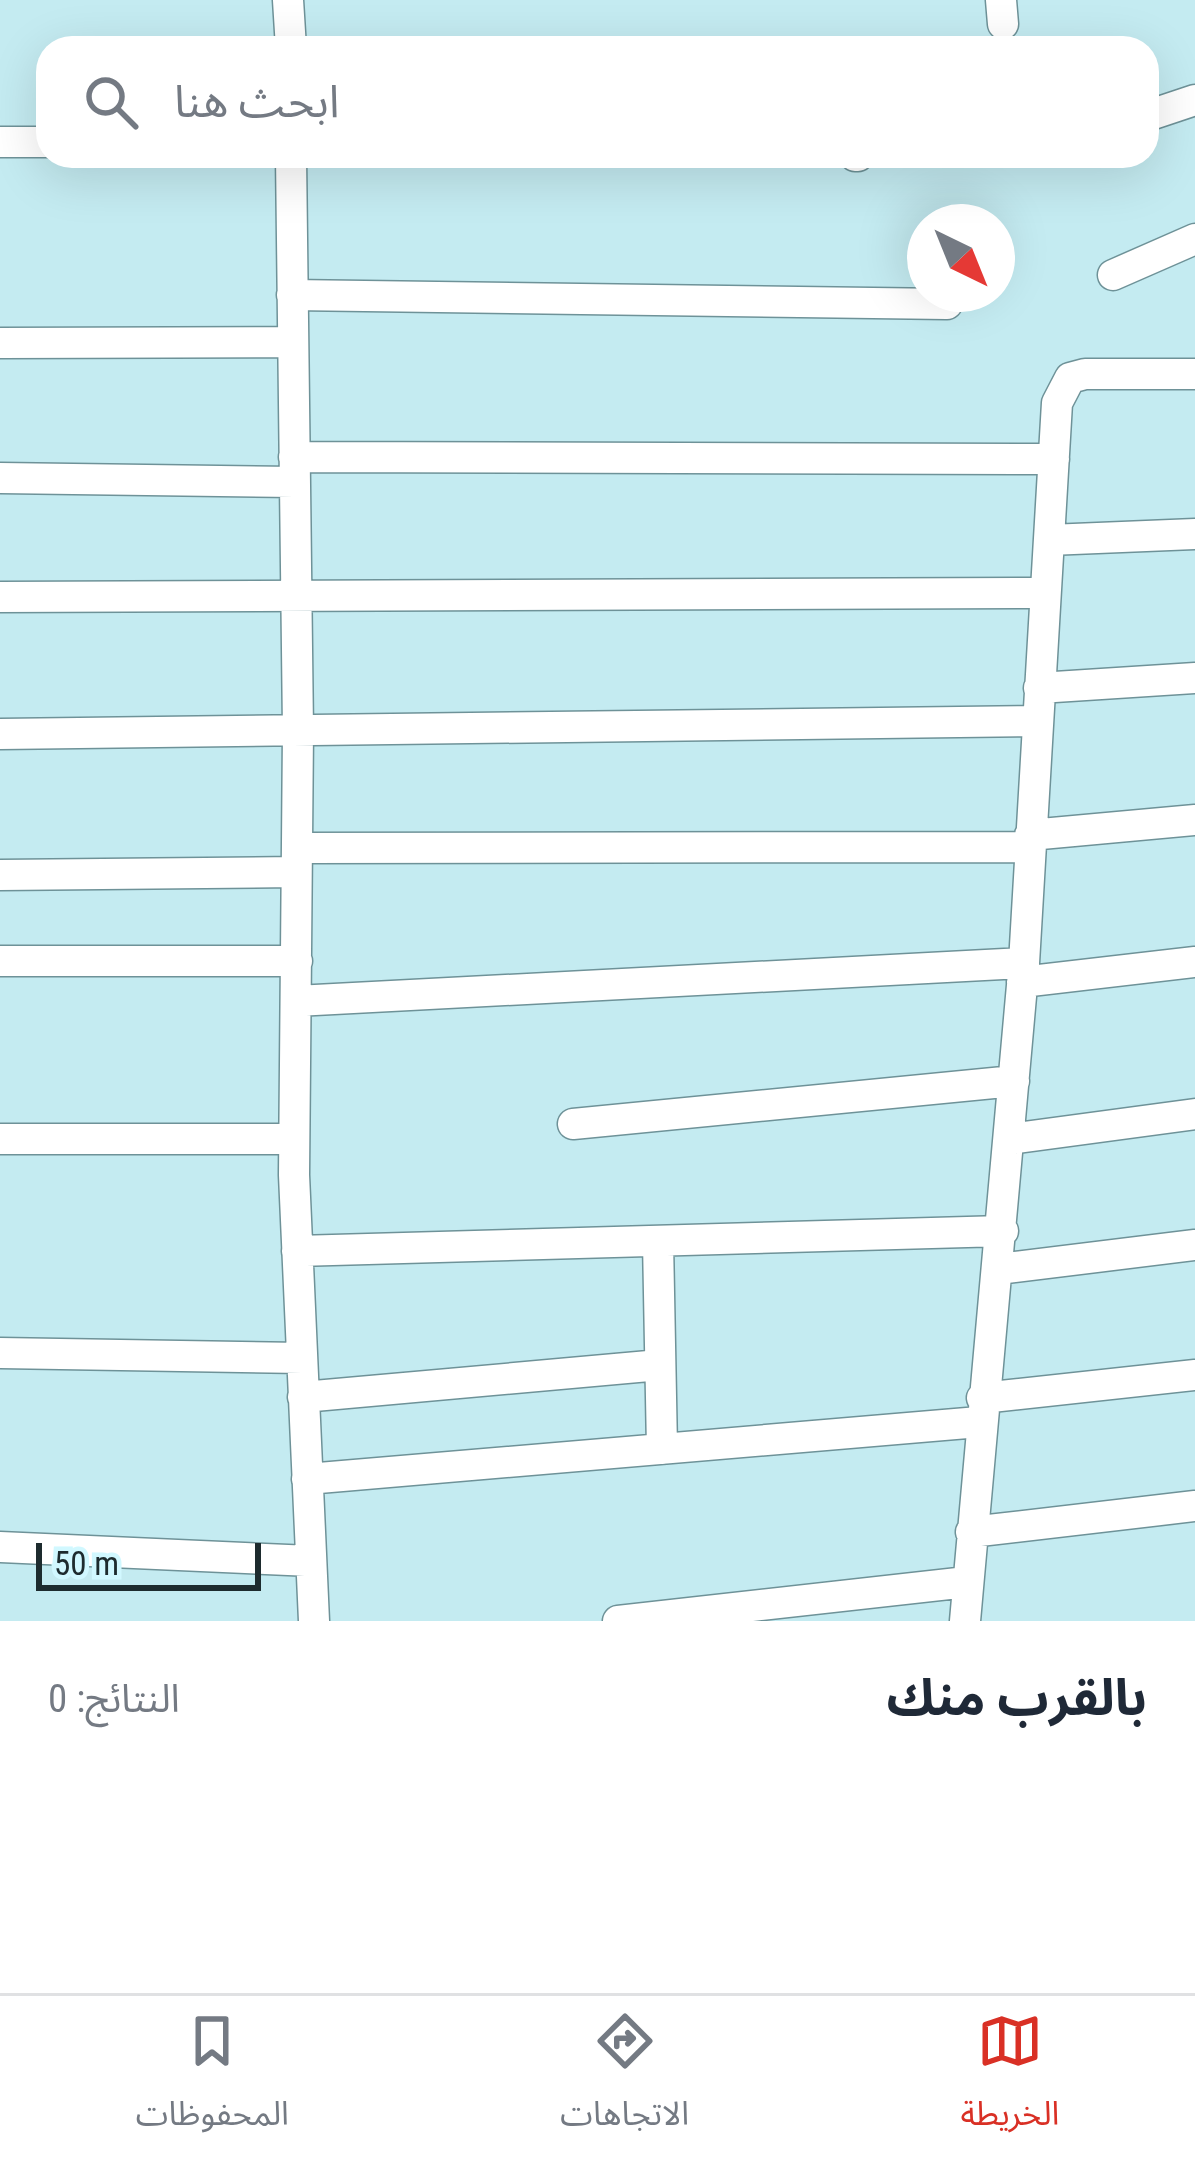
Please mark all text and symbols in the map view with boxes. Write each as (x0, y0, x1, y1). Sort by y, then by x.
search box (36, 36, 1159, 168)
icon: search (78, 69, 144, 135)
text: ابحث هنا (174, 75, 339, 128)
north arrow (907, 204, 1015, 312)
scale bar (36, 1537, 261, 1590)
text: 50 m (54, 1544, 119, 1583)
text: بالقرب منك (887, 1668, 1147, 1727)
text: النتائج: 0 (48, 1676, 180, 1722)
tab: المحفوظات (136, 2008, 289, 2149)
tab: الاتجاهات (560, 2008, 689, 2149)
tab: الخريطة (960, 2008, 1059, 2149)

